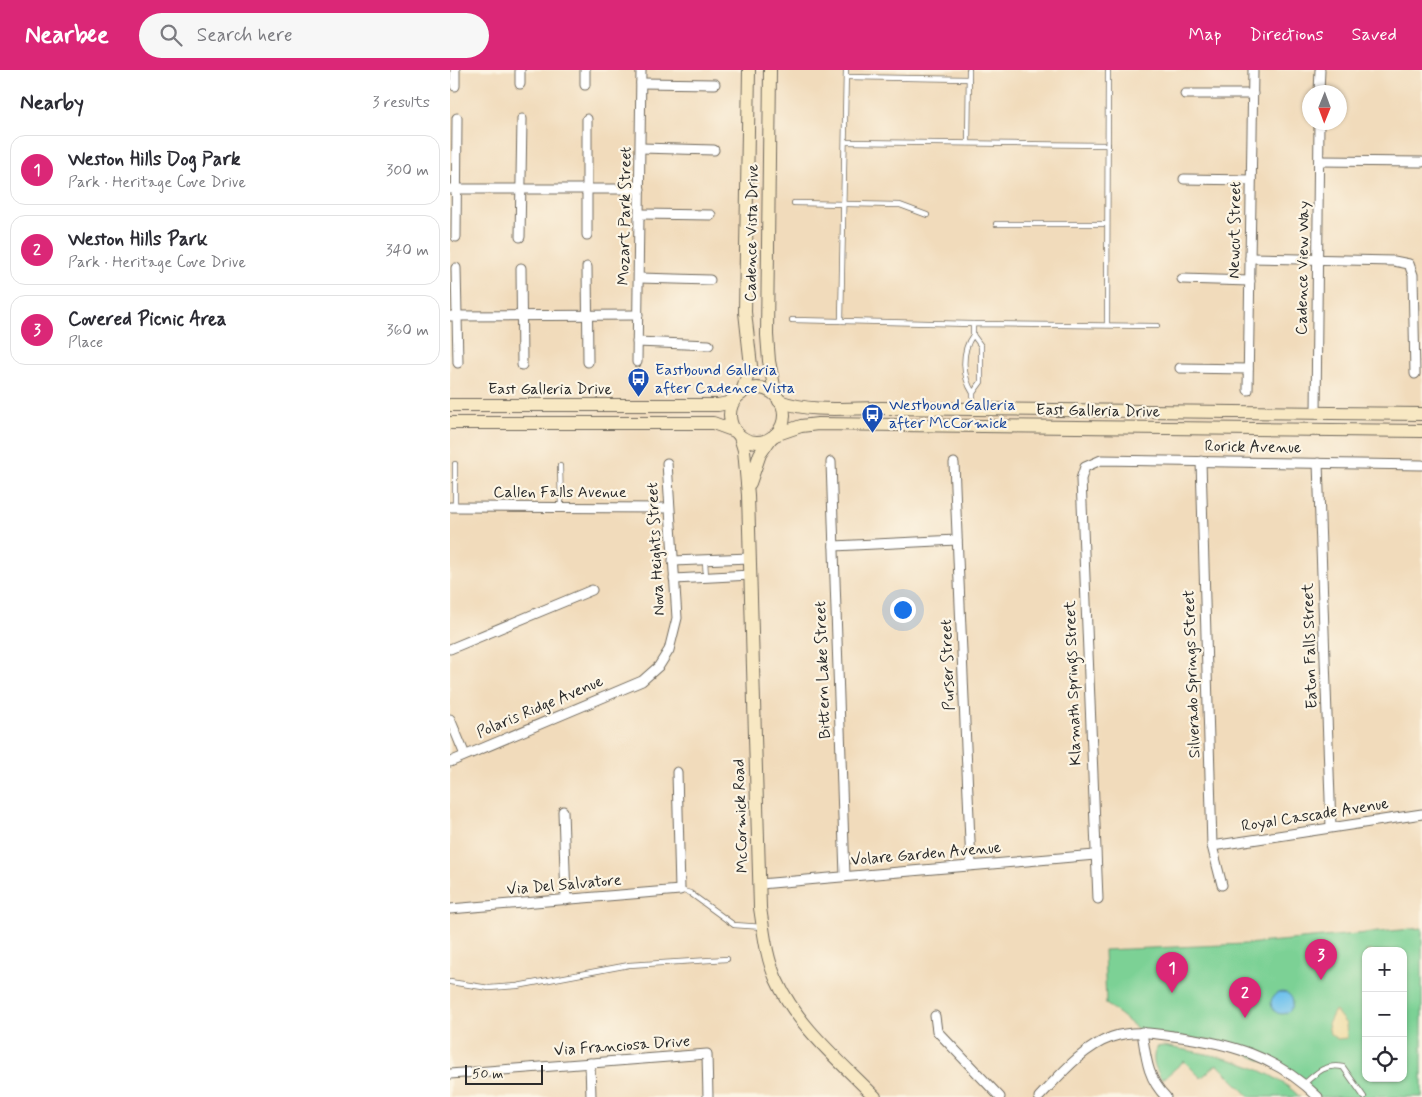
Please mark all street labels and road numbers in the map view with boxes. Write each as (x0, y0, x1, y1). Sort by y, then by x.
street label: Mozart Park Street (613, 146, 637, 286)
street label: Cadence Vista Drive (740, 163, 764, 302)
street label: Newcut Street (1224, 181, 1246, 279)
street label: Cadence View Way (1291, 201, 1315, 335)
street label: East Galleria Drive (488, 379, 613, 400)
street label: East Galleria Drive (1036, 399, 1161, 423)
street label: Rorick Avenue (1204, 436, 1302, 458)
street label: Callen Falls Avenue (493, 482, 627, 503)
street label: Nova Heights Street (642, 482, 670, 616)
street label: Eaton Falls Street (1297, 582, 1323, 709)
street label: Silverado Springs Street (1179, 589, 1205, 759)
street label: Klamath Springs Street (1060, 599, 1087, 766)
street label: Bittern Lake Street (810, 601, 836, 739)
street label: Purser Street (936, 619, 960, 711)
street label: Polaris Ridge Avenue (473, 671, 607, 743)
street label: McCormick Road (729, 759, 753, 873)
street label: Royal Cascade Avenue (1240, 793, 1391, 837)
street label: Volare Garden Avenue (850, 837, 1003, 871)
street label: Via Del Salvatore (506, 870, 622, 900)
street label: Via Franciosa Drive (553, 1031, 691, 1061)

